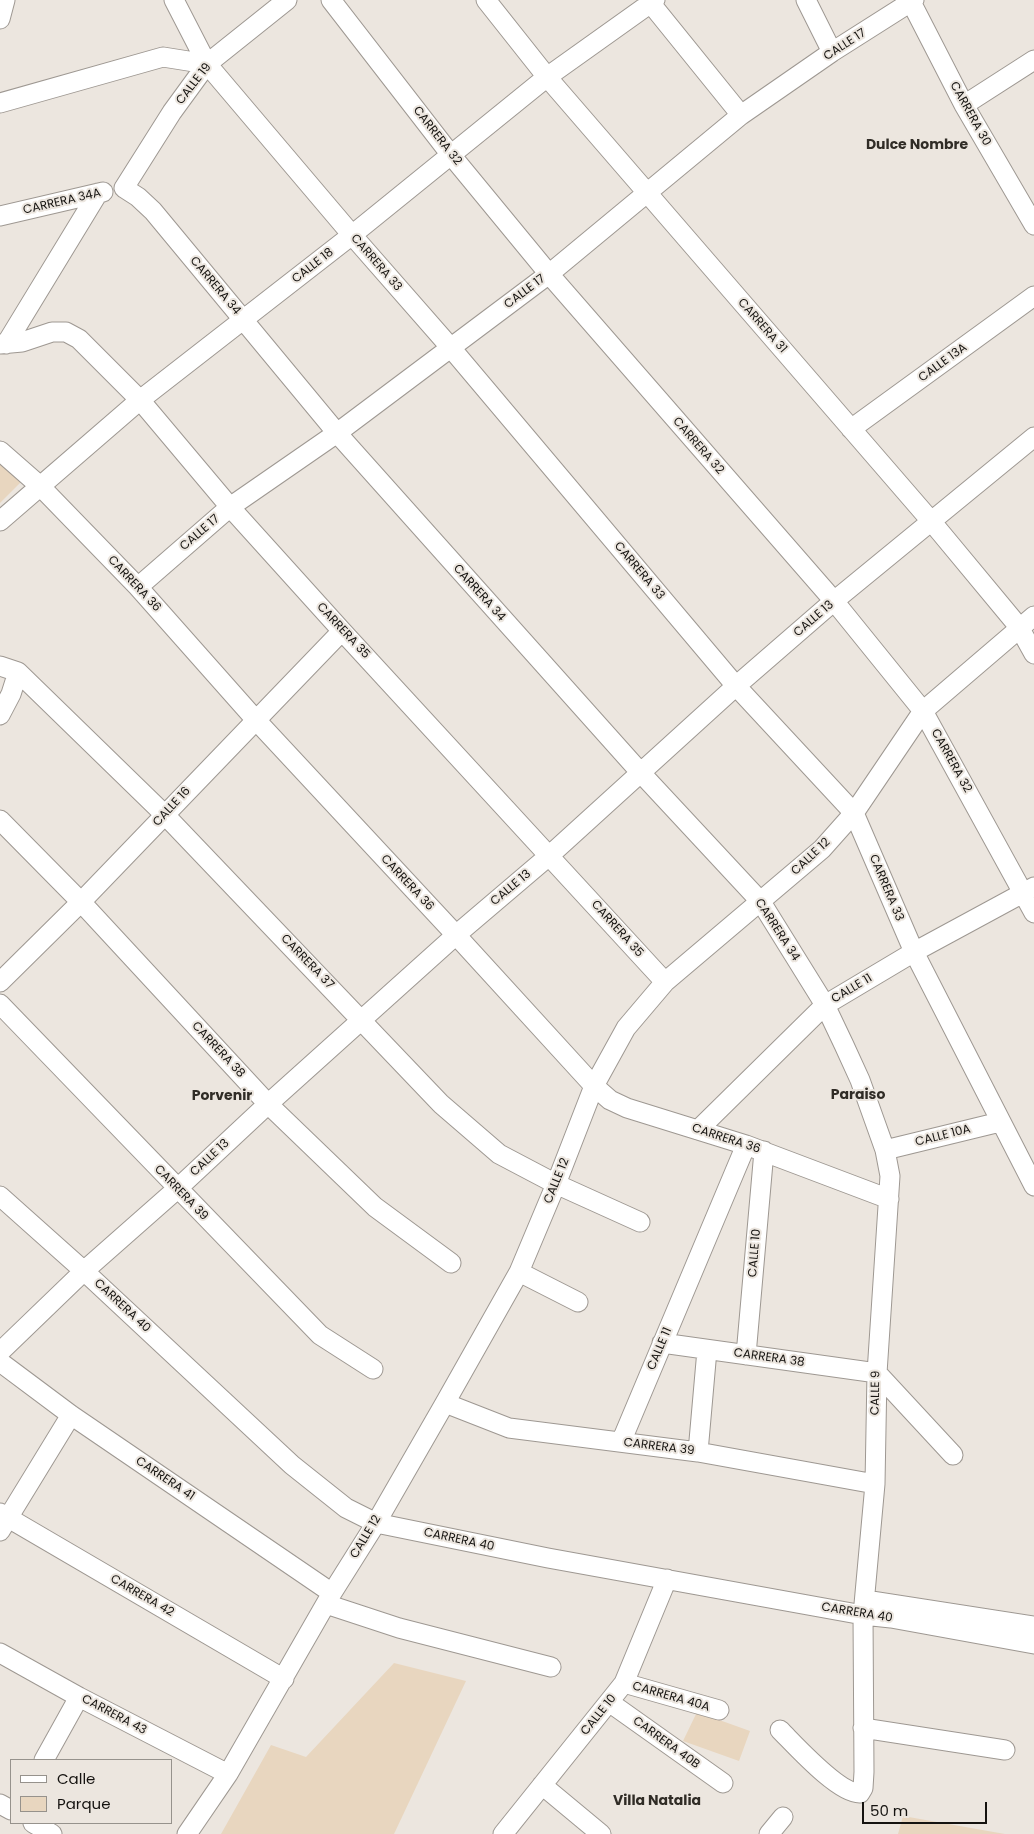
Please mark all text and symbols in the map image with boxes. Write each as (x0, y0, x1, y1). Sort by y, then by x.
street label: CALLE 17 (821, 26, 869, 64)
street label: CALLE 19 (173, 60, 215, 108)
street label: CARRERA 30 (946, 79, 994, 149)
street label: CARRERA 32 (410, 104, 464, 168)
district label: Dulce Nombre (866, 137, 968, 153)
street label: CARRERA 34A (22, 186, 102, 218)
street label: CARRERA 33 (347, 232, 405, 294)
street label: CALLE 18 (289, 245, 337, 287)
street label: CARRERA 34 (187, 254, 243, 318)
street label: CALLE 17 (502, 272, 548, 312)
street label: CARRERA 31 (734, 296, 790, 356)
street label: CALLE 13A (916, 341, 970, 385)
street label: CARRERA 32 (669, 415, 727, 477)
street label: CALLE 17 (177, 512, 223, 554)
street label: CARRERA 33 (611, 539, 667, 603)
street label: CARRERA 36 (104, 553, 164, 615)
street label: CARRERA 34 (450, 562, 508, 624)
street label: CALLE 13 (791, 598, 837, 640)
street label: CARRERA 35 (313, 600, 373, 662)
street label: CARRERA 32 (928, 727, 974, 795)
street label: CALLE 16 (150, 784, 194, 830)
street label: CALLE 12 (789, 835, 833, 879)
street label: CARRERA 36 (377, 852, 437, 914)
street label: CARRERA 33 (866, 853, 906, 923)
street label: CALLE 13 (488, 867, 534, 909)
street label: CARRERA 34 (752, 896, 802, 964)
street label: CARRERA 35 (588, 898, 646, 960)
street label: CARRERA 37 (277, 932, 337, 992)
street label: CALLE 11 (829, 971, 875, 1007)
street label: CARRERA 38 (188, 1019, 248, 1081)
district label: Paraiso (831, 1087, 885, 1103)
district label: Porvenir (192, 1088, 252, 1104)
street label: CARRERA 36 (690, 1121, 762, 1157)
street label: CALLE 10A (914, 1122, 972, 1150)
street label: CALLE 13 (188, 1136, 232, 1180)
street label: CALLE 12 (541, 1156, 573, 1206)
street label: CARRERA 39 (151, 1162, 211, 1224)
street label: CALLE 10 (746, 1228, 764, 1278)
street label: CARRERA 40 (91, 1276, 153, 1336)
street label: CALLE 11 (645, 1326, 675, 1372)
street label: CARRERA 38 (733, 1346, 805, 1370)
street label: CALLE 9 (868, 1371, 884, 1415)
street label: CARRERA 39 (623, 1436, 695, 1458)
street label: CARRERA 41 (133, 1454, 197, 1504)
street label: CALLE 12 (348, 1513, 384, 1561)
street label: CARRERA 40 (422, 1525, 496, 1555)
street label: CARRERA 42 (108, 1572, 176, 1620)
street label: CARRERA 40 (820, 1600, 894, 1626)
street label: CARRERA 40A (631, 1679, 711, 1715)
street label: CARRERA 43 (79, 1692, 149, 1738)
street label: CALLE 10 (578, 1692, 620, 1738)
street label: CARRERA 40B (630, 1714, 702, 1772)
legend (10, 1759, 172, 1824)
text: Calle (57, 1768, 95, 1789)
scale bar (864, 1792, 989, 1824)
text: Parque (57, 1793, 110, 1814)
district label: Villa Natalia (613, 1793, 701, 1809)
text: 50 m (870, 1800, 908, 1821)

